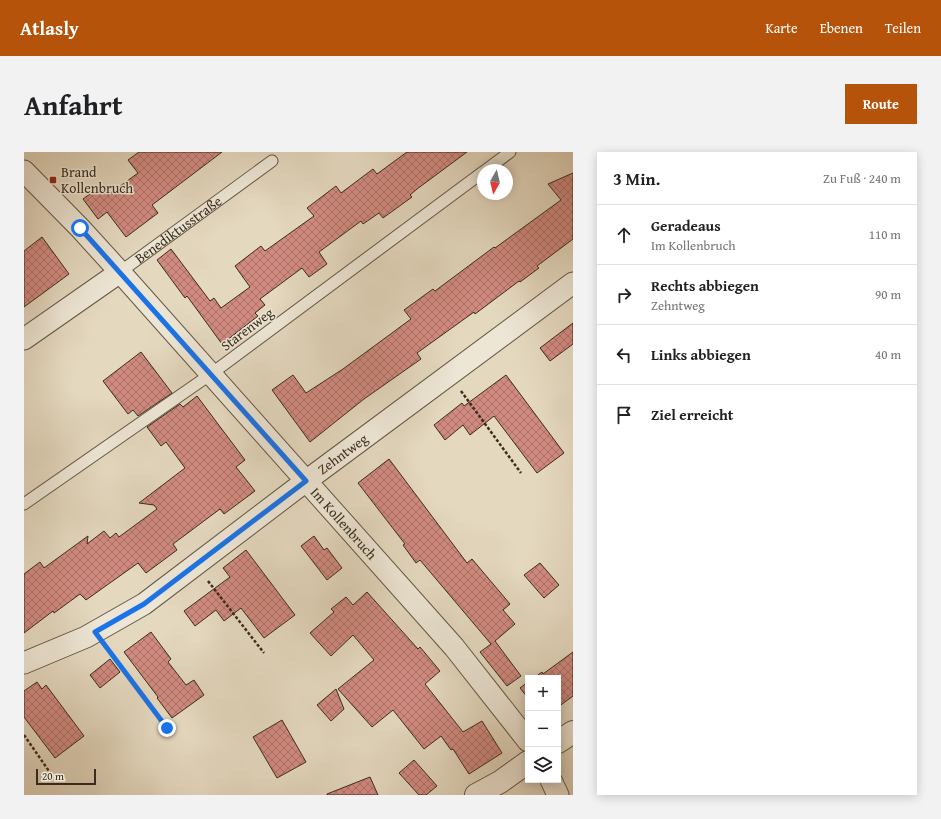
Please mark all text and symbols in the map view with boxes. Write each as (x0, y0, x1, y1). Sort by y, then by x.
text: Atlasly (20, 14, 79, 42)
text: Karte (765, 18, 798, 38)
text: Ebenen (820, 18, 863, 38)
text: Teilen (885, 18, 921, 38)
text: Anfahrt (24, 84, 123, 125)
button: Route (845, 84, 917, 124)
place label: Brand Kollenbruch (61, 162, 133, 198)
north arrow (477, 164, 513, 200)
text: 3 Min. (613, 166, 660, 191)
text: Zu Fuß · 240 m (823, 169, 901, 188)
marker: Brand Kollenbruch (48, 175, 58, 185)
street label: Benediktusstraße (131, 191, 226, 268)
text: Geradeaus (651, 215, 721, 236)
route start (71, 219, 89, 237)
icon: ahead (613, 224, 635, 246)
text: 110 m (869, 225, 901, 244)
text: Im Kollenbruch (651, 236, 736, 255)
text: Rechts abbiegen (651, 275, 759, 296)
icon: right (613, 284, 635, 306)
text: 90 m (875, 285, 901, 304)
text: Zehntweg (651, 296, 705, 315)
street label: Starenweg (216, 302, 278, 356)
icon: left (613, 344, 635, 366)
text: Links abbiegen (651, 344, 751, 365)
text: 40 m (875, 345, 901, 364)
icon: arrive (613, 404, 635, 426)
text: Ziel erreicht (651, 404, 733, 425)
street label: Zehntweg (313, 429, 372, 479)
street label: Im Kollenbruch (306, 483, 382, 564)
map controls (525, 675, 561, 783)
button: + (525, 675, 561, 711)
button: − (525, 711, 561, 747)
route end (158, 719, 176, 737)
button: layers (525, 747, 561, 783)
scale bar (36, 767, 96, 786)
text: 20 m (42, 768, 64, 784)

